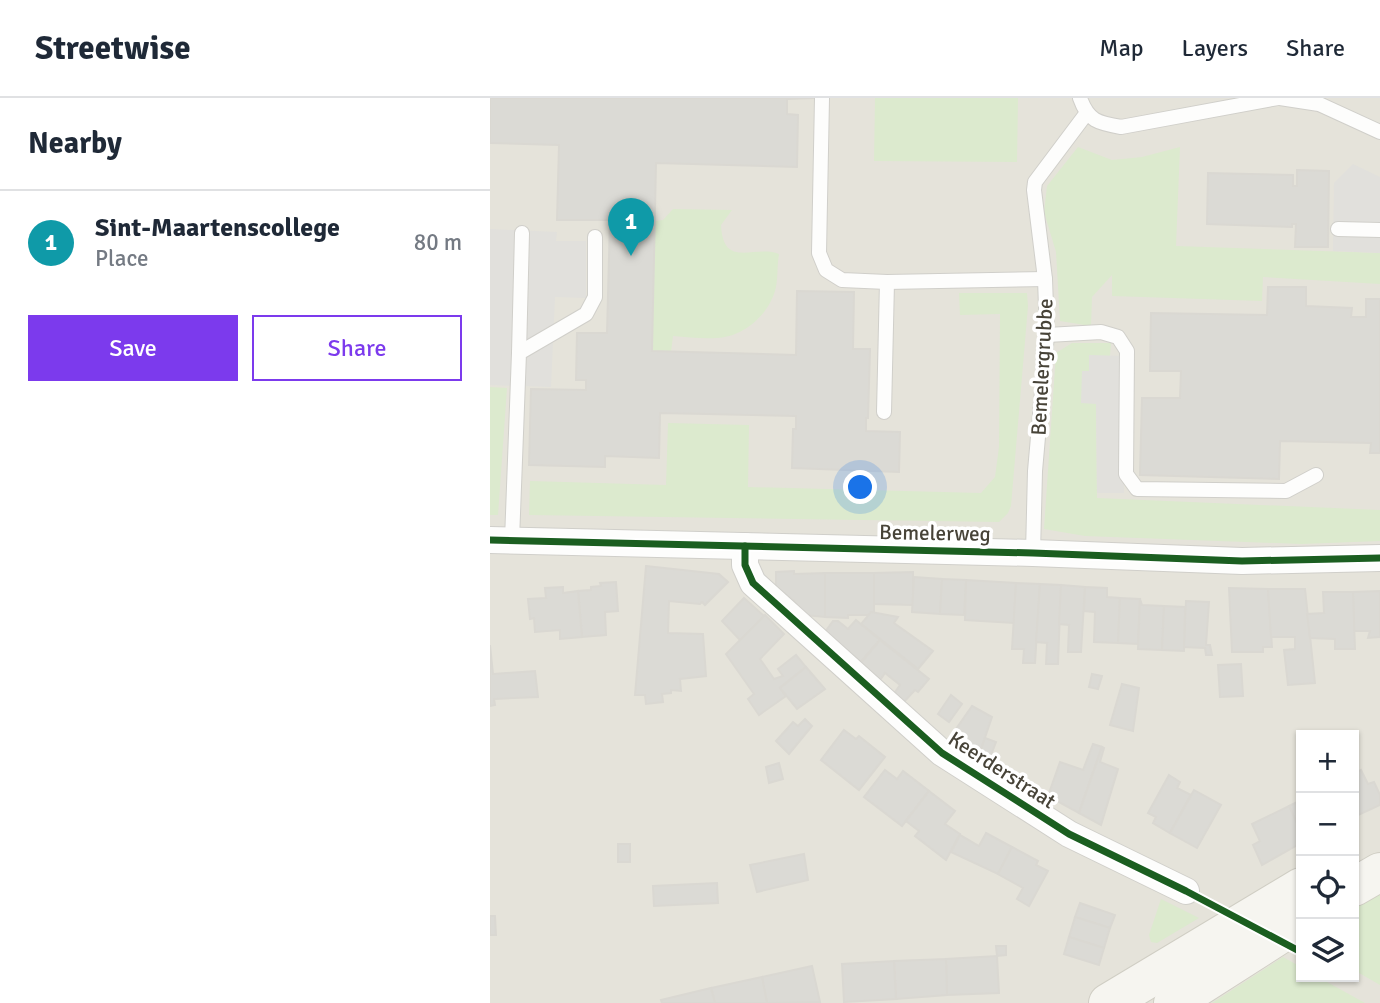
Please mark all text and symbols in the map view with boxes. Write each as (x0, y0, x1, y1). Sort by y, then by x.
text: Streetwise (35, 28, 191, 69)
text: Map (1099, 33, 1144, 63)
text: Layers (1182, 33, 1248, 63)
text: Share (1286, 33, 1345, 63)
text: Nearby (28, 125, 122, 162)
pin: 1 (608, 198, 654, 256)
text: Sint-Maartenscollege (95, 212, 340, 244)
text: 1 (45, 228, 57, 257)
text: 80 m (414, 228, 462, 257)
text: Place (95, 244, 149, 273)
street label: Bemelergrubbe (1025, 298, 1059, 436)
button: Save (28, 315, 238, 381)
button: Share (252, 315, 462, 381)
your location (843, 470, 877, 504)
street label: Bemelerweg (879, 519, 991, 547)
street label: Keerderstraat (943, 726, 1061, 814)
map controls (1296, 730, 1359, 982)
button: + (1296, 730, 1359, 793)
button: − (1296, 793, 1359, 856)
button: locate (1296, 856, 1359, 919)
button: layers (1296, 919, 1359, 982)

